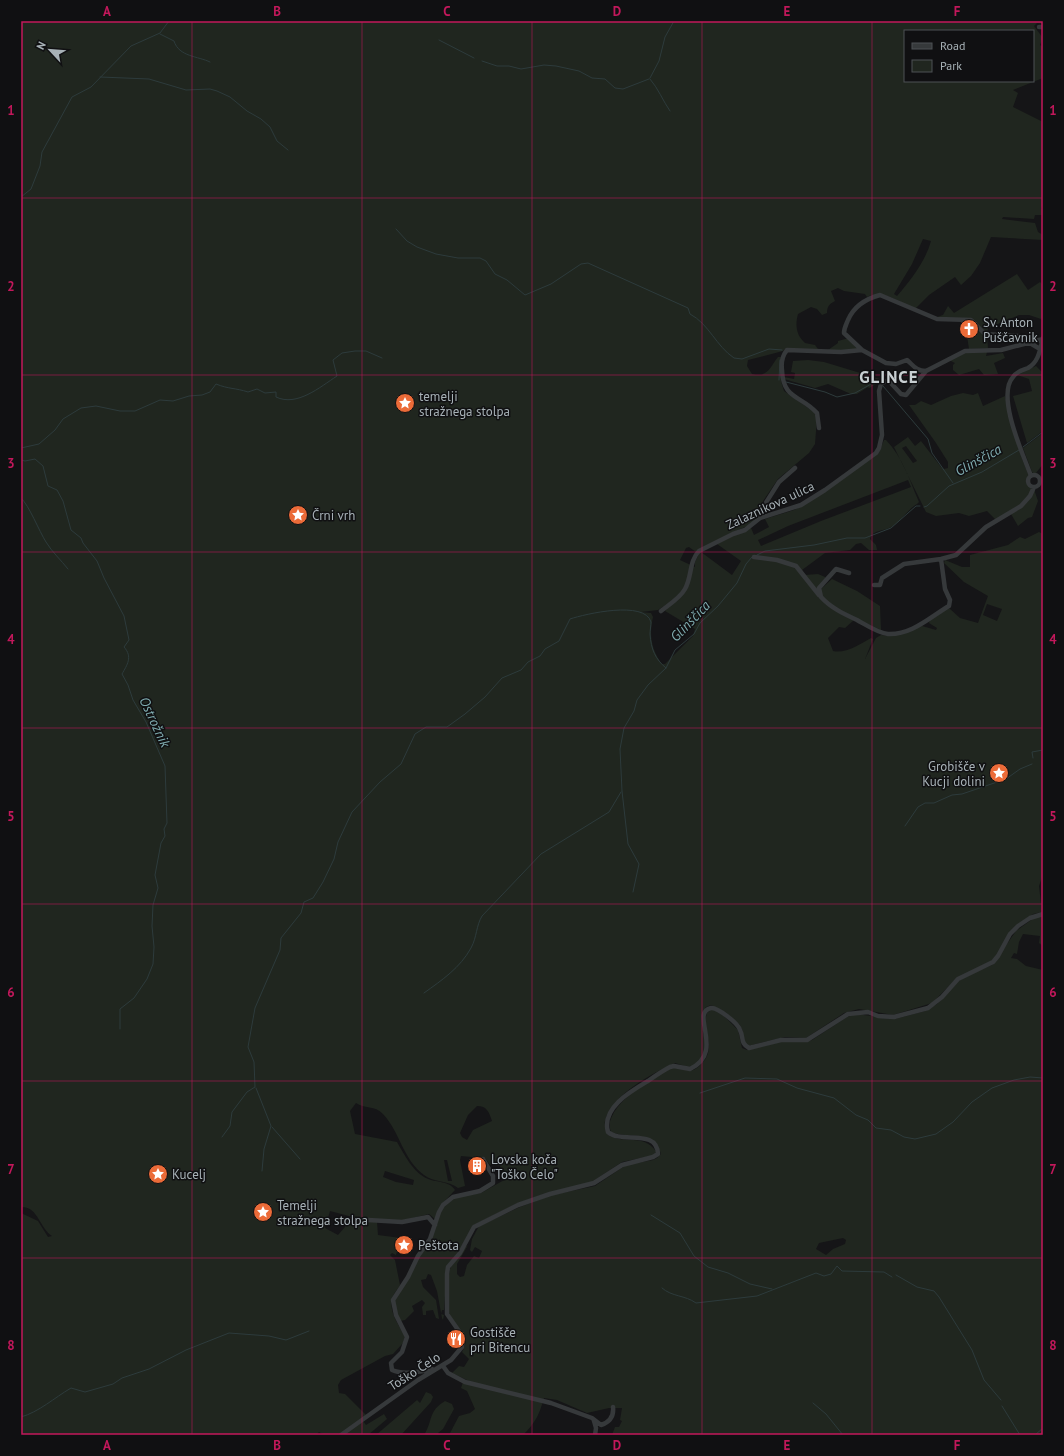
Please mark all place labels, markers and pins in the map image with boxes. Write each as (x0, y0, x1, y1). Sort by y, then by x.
place label: Sv. Anton Puščavnik (983, 314, 1038, 346)
church icon: Sv. Anton Puščavnik (958, 318, 980, 340)
place label: temelji stražnega stolpa (419, 388, 510, 420)
place icon: temelji stražnega stolpa (394, 392, 416, 414)
place icon: Črni vrh (287, 504, 309, 526)
place label: Črni vrh (312, 507, 355, 524)
place label: Grobišče v Kucji dolini (922, 758, 986, 790)
place icon: Grobišče v Kucji dolini (988, 762, 1010, 784)
place label: Lovska koča "Toško Čelo" (491, 1151, 558, 1183)
building icon: Lovska koča "Toško Čelo" (466, 1155, 488, 1177)
place icon: Kucelj (147, 1163, 169, 1185)
place label: Kucelj (172, 1166, 206, 1183)
place label: Temelji stražnega stolpa (277, 1197, 368, 1229)
place icon: Temelji stražnega stolpa (252, 1201, 274, 1223)
place icon: Peštota (393, 1234, 415, 1256)
place label: Peštota (418, 1237, 459, 1254)
place label: Gostišče pri Bitencu (470, 1324, 530, 1356)
restaurant icon: Gostišče pri Bitencu (445, 1328, 467, 1350)

